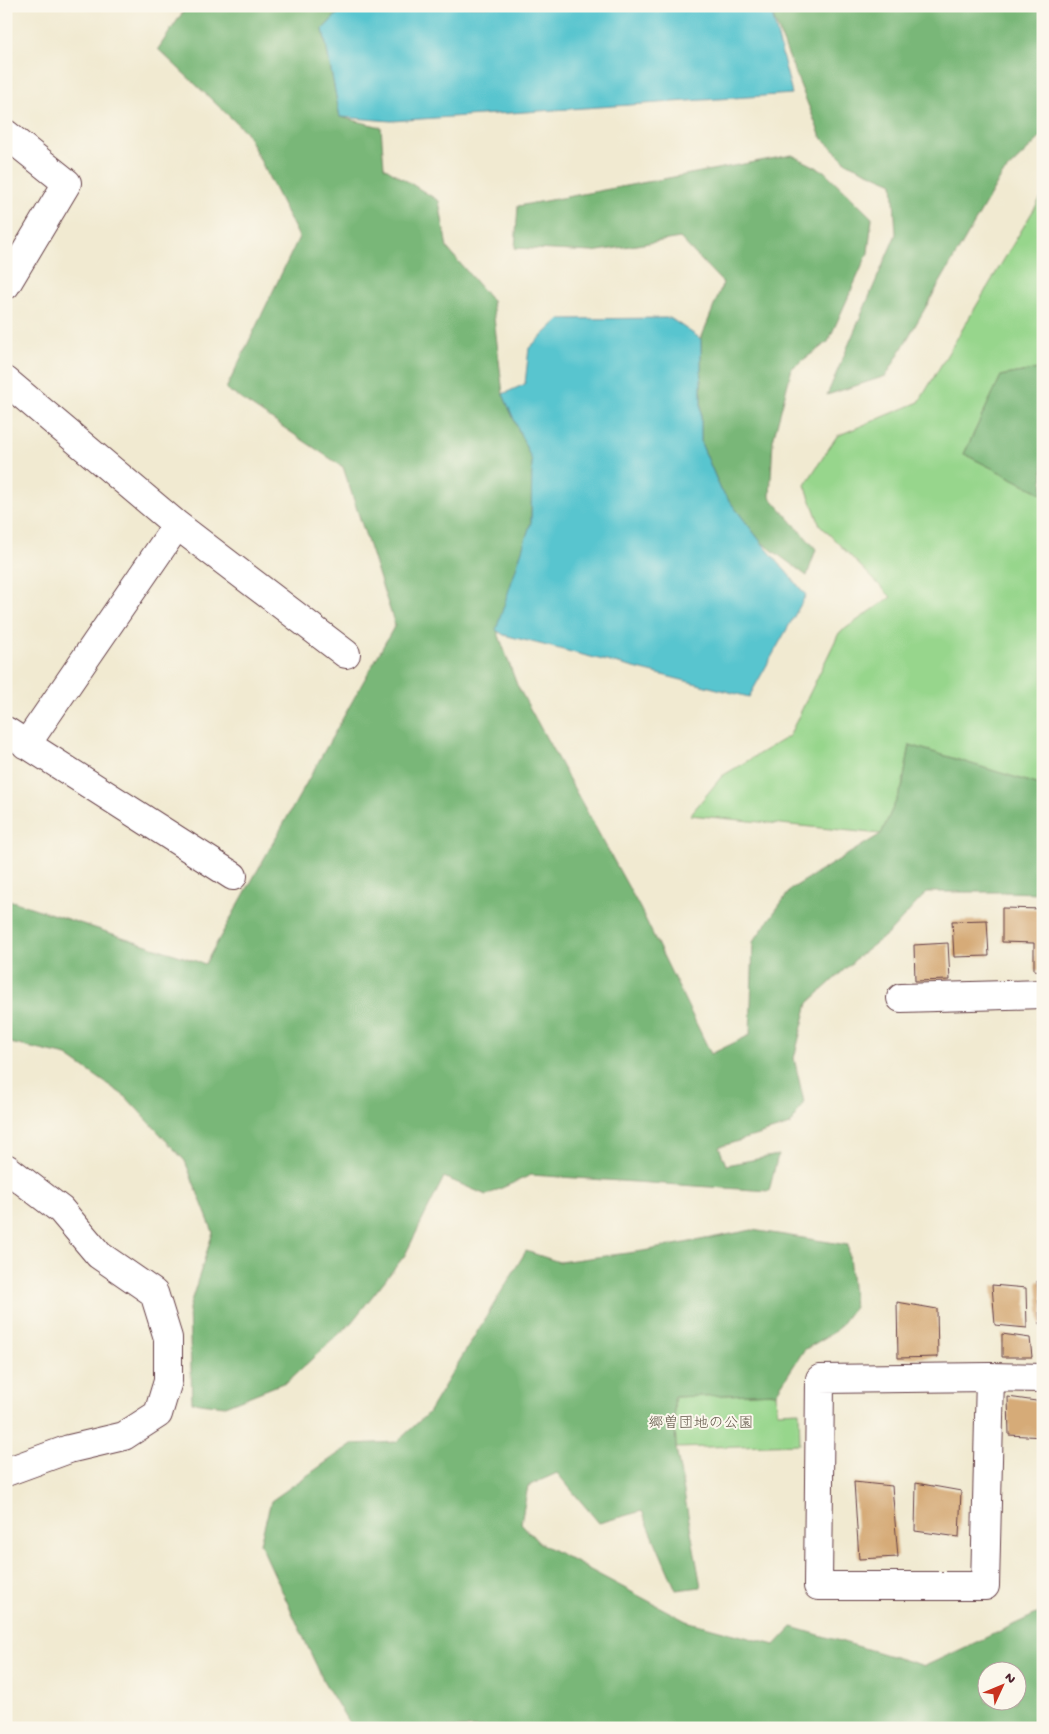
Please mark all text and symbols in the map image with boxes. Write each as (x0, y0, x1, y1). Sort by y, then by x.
park label: 郷曽団地の公園 (648, 1414, 754, 1433)
north arrow (976, 1662, 1026, 1712)
text: N (1000, 1670, 1019, 1688)

